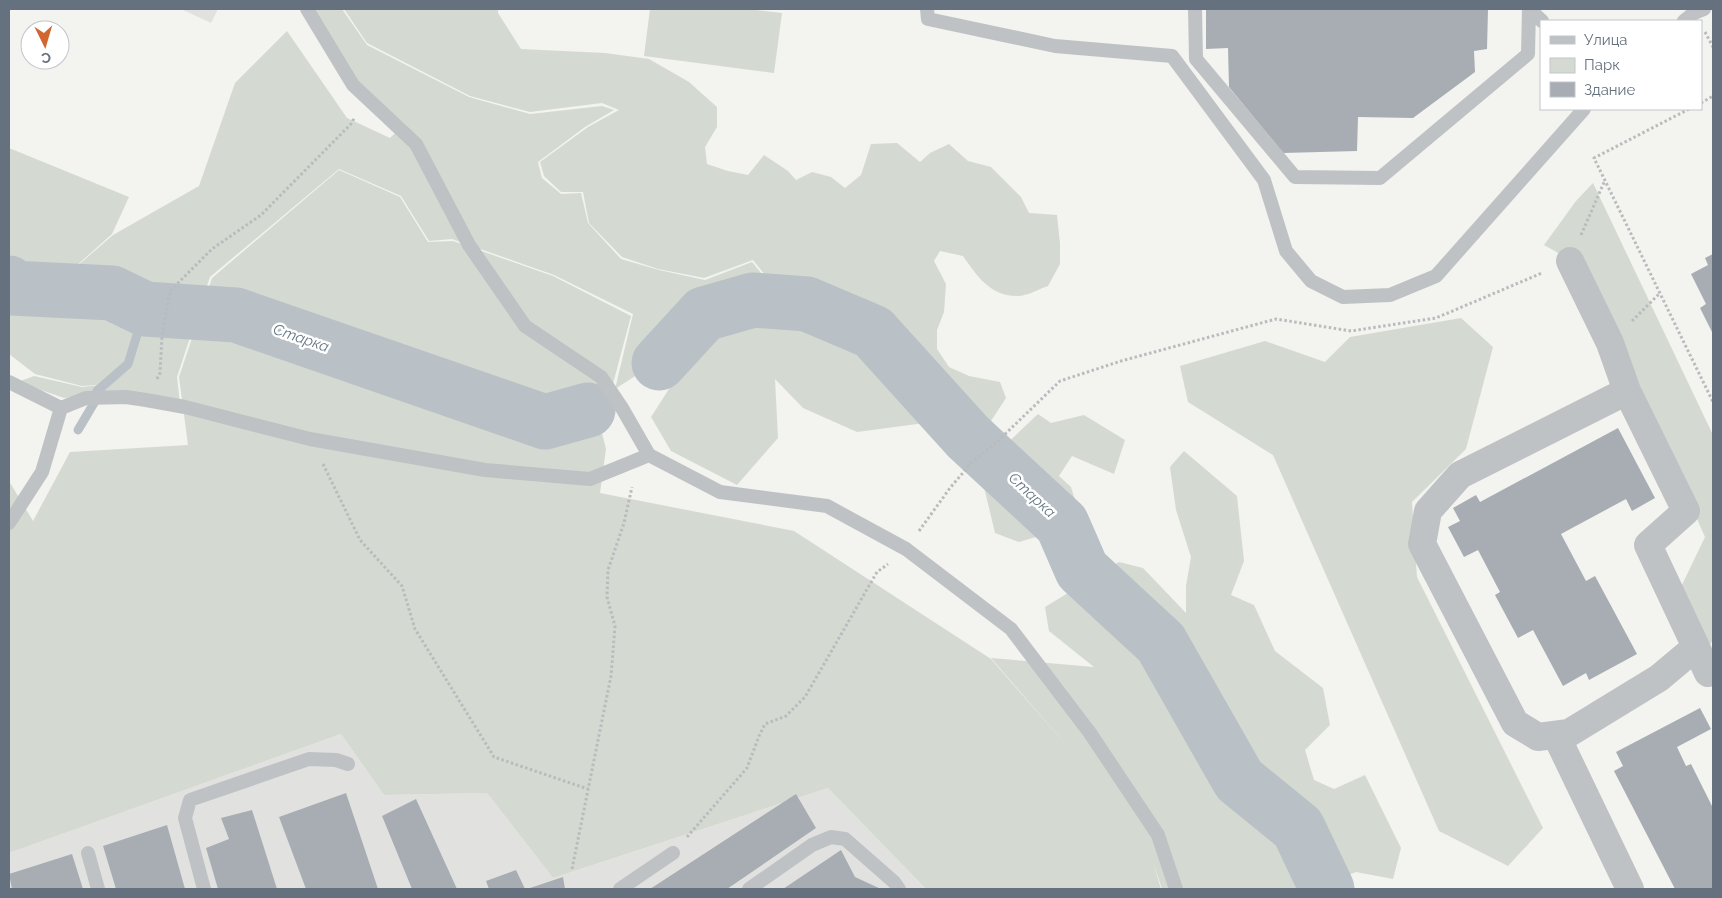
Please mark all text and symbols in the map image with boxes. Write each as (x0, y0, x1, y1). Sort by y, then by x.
north arrow (20, 20, 70, 70)
legend (1540, 20, 1702, 110)
text: Улица (1584, 31, 1628, 49)
text: С (40, 50, 52, 66)
text: Парк (1584, 56, 1620, 74)
text: Здание (1584, 81, 1636, 99)
water label: Старка (271, 320, 331, 356)
water label: Старка (1005, 469, 1059, 521)

